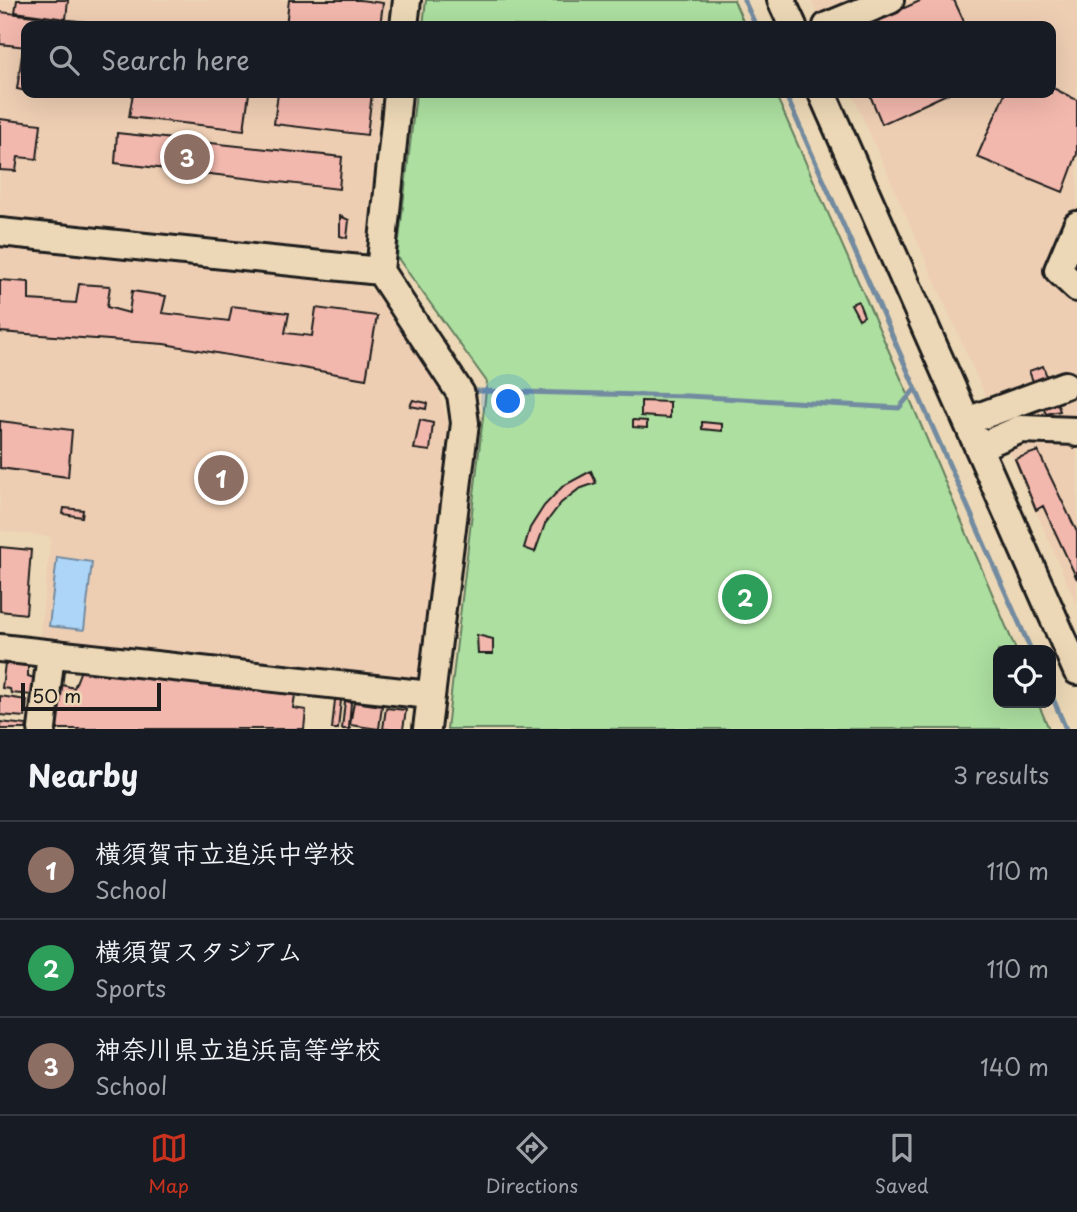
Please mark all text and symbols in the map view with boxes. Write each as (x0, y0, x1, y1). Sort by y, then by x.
search box (21, 21, 1056, 98)
text: Search here (101, 40, 250, 79)
icon: search (45, 41, 83, 79)
pin: 3 (164, 131, 210, 183)
your location (491, 384, 525, 418)
pin: 1 (198, 452, 244, 504)
pin: 2 (722, 571, 768, 623)
map controls (993, 645, 1056, 708)
button: locate (993, 645, 1056, 708)
scale bar (21, 680, 161, 712)
text: 50 m (32, 681, 81, 709)
text: Nearby (28, 752, 138, 797)
text: 3 results (953, 757, 1049, 792)
text: 横須賀市立追浜中学校 (95, 833, 355, 872)
text: 1 (46, 853, 57, 888)
text: 110 m (987, 853, 1049, 888)
text: School (95, 872, 167, 907)
text: 横須賀スタジアム (95, 931, 303, 970)
text: 2 (43, 951, 59, 986)
text: 110 m (987, 951, 1049, 986)
text: Sports (95, 970, 166, 1005)
text: 神奈川県立追浜高等学校 (95, 1029, 381, 1068)
text: 3 (43, 1049, 59, 1084)
text: 140 m (980, 1049, 1049, 1084)
text: School (95, 1068, 167, 1103)
tab: Map (148, 1129, 189, 1199)
tab: Directions (486, 1129, 578, 1199)
tab: Saved (875, 1129, 929, 1199)

